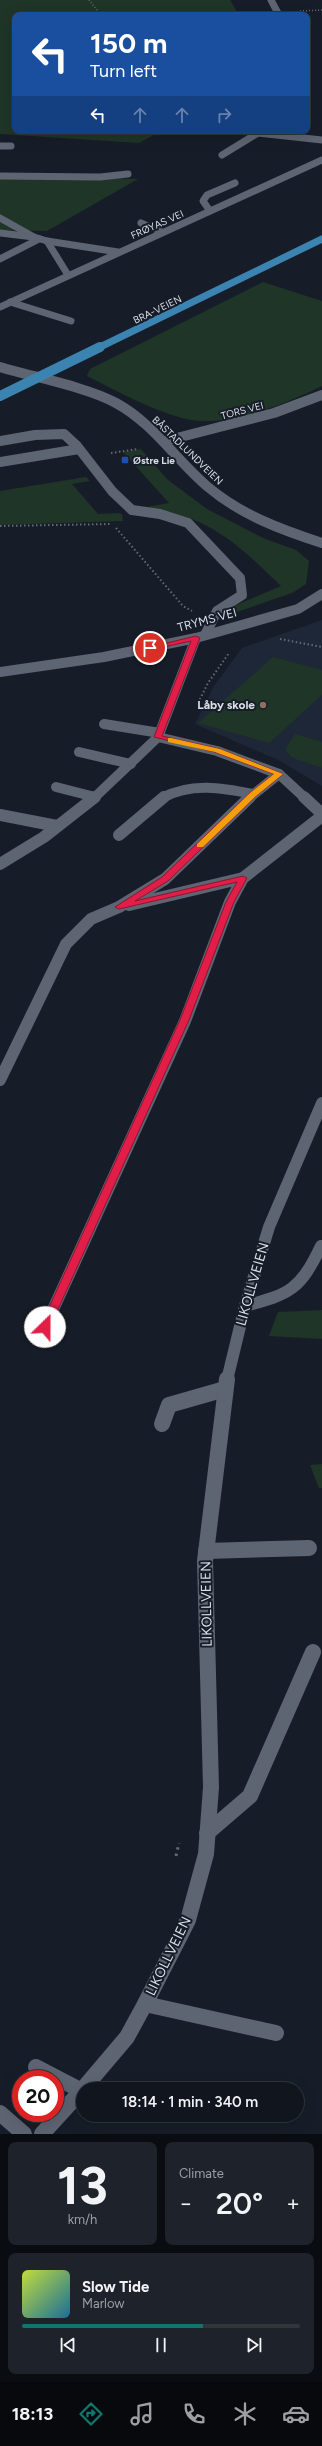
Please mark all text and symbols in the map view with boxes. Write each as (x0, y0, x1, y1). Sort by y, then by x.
text: 150 m (90, 26, 167, 60)
icon: left (24, 28, 76, 80)
text: Turn left (90, 60, 157, 82)
icon: left (87, 104, 109, 126)
icon: ahead (129, 104, 151, 126)
icon: ahead (171, 104, 193, 126)
icon: right (213, 104, 235, 126)
street label: FRØYAS VEI (129, 207, 186, 242)
street label: BRA-VEIEN (131, 292, 184, 327)
street label: TORS VEI (219, 399, 265, 422)
street label: BÅSTADLUNDVEIEN (149, 413, 226, 488)
place label: Østre Lie (133, 454, 175, 467)
marker: Østre Lie (120, 455, 130, 465)
street label: TRYMS VEI (176, 605, 238, 635)
pin (133, 631, 167, 665)
icon: arrive (139, 637, 161, 659)
place label: Låby skole (197, 698, 255, 712)
marker: Låby skole (258, 700, 268, 710)
street label: LIKOLLVEIEN (232, 1240, 272, 1328)
position arrow (24, 1306, 66, 1348)
street label: LIKOLLVEIEN (197, 1561, 216, 1647)
street label: LIKOLLVEIEN (142, 1914, 195, 1999)
speed limit sign: 20 (12, 2070, 64, 2122)
text: 18:14 · 1 min · 340 m (122, 2093, 258, 2111)
text: 13 (57, 2155, 108, 2217)
text: Climate (179, 2166, 224, 2181)
text: 20° (216, 2185, 263, 2222)
text: − (179, 2190, 193, 2217)
text: + (286, 2190, 300, 2217)
text: km/h (68, 2212, 97, 2227)
text: Slow Tide (82, 2278, 149, 2296)
text: Marlow (82, 2296, 124, 2311)
icon: previous (57, 2334, 79, 2356)
icon: pause (150, 2334, 172, 2356)
icon: next (243, 2334, 265, 2356)
icon: directions (77, 2400, 105, 2428)
icon: music (128, 2400, 156, 2428)
icon: phone (180, 2400, 208, 2428)
icon: climate (231, 2400, 259, 2428)
icon: car (282, 2400, 310, 2428)
text: 18:13 (12, 2403, 53, 2425)

